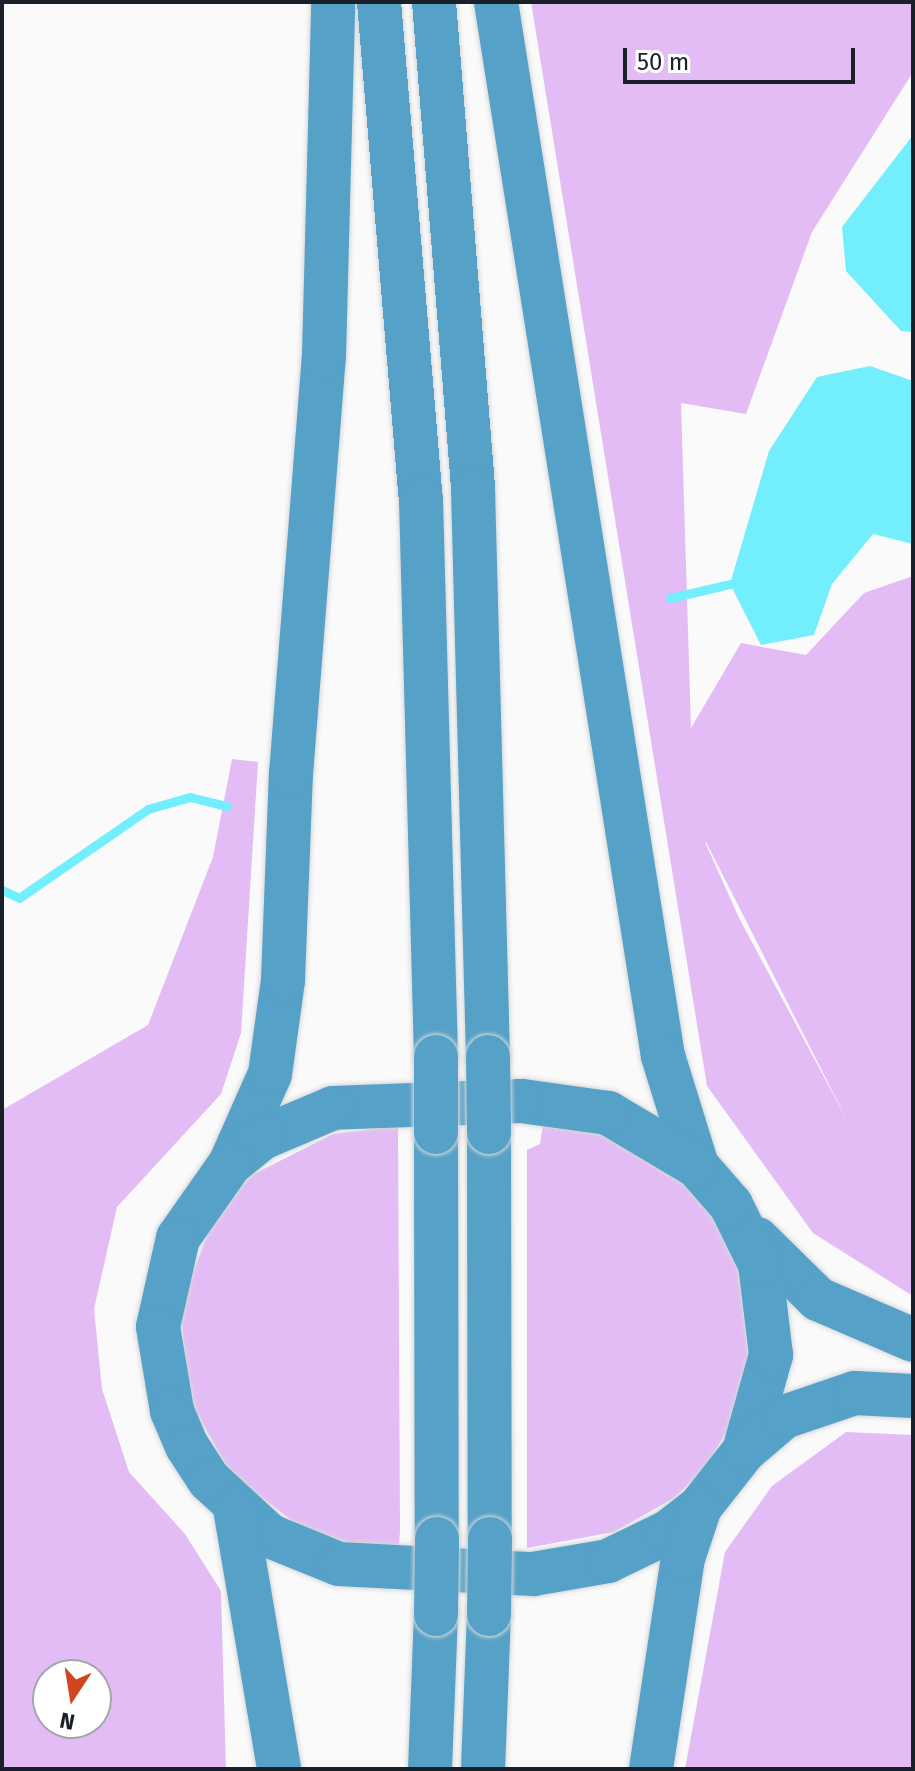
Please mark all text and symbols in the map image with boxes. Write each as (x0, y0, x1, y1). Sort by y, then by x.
scale bar (627, 32, 859, 82)
text: 50 m (637, 48, 689, 76)
north arrow (32, 1659, 112, 1739)
text: N (57, 1706, 77, 1736)

